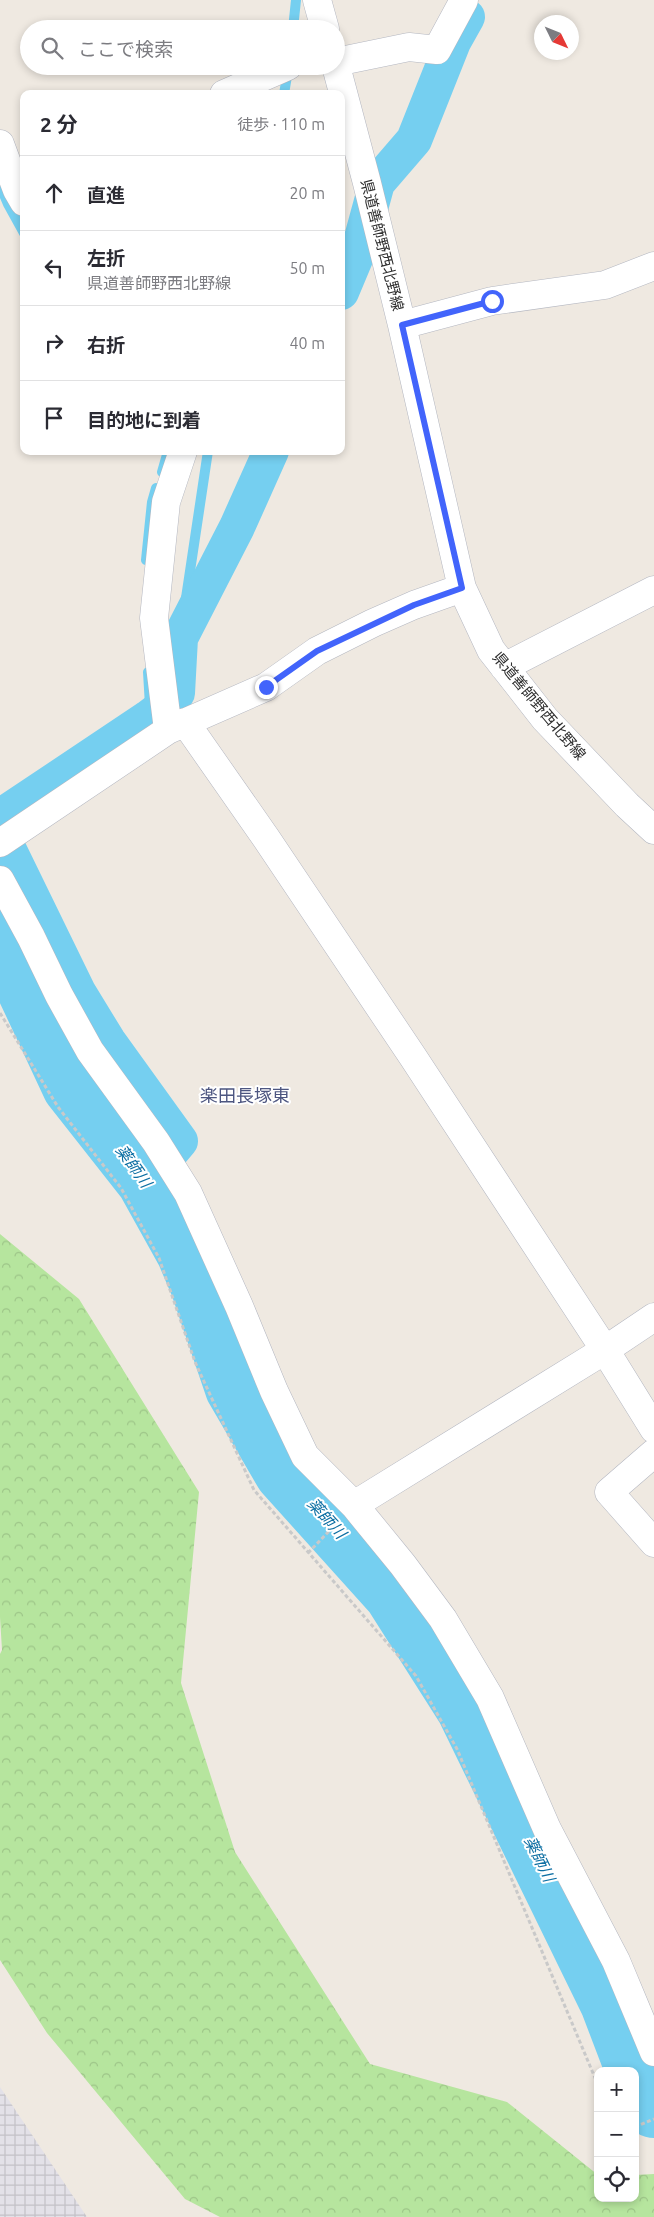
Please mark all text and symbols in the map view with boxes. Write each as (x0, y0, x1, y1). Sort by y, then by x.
north arrow (534, 15, 579, 60)
search box (20, 20, 345, 75)
icon: search (38, 34, 66, 62)
text: ここで検索 (78, 38, 173, 60)
text: 2 分 (40, 112, 78, 136)
text: 徒歩 · 110 m (237, 115, 325, 133)
street label: 県道善師野西北野線 (358, 177, 407, 312)
icon: ahead (40, 179, 68, 207)
text: 直進 (87, 184, 125, 206)
text: 20 m (289, 184, 325, 202)
text: 左折 (87, 247, 125, 269)
icon: left (40, 254, 68, 282)
text: 50 m (289, 259, 325, 277)
text: 県道善師野西北野線 (87, 274, 231, 292)
route start (481, 290, 504, 313)
icon: right (40, 329, 68, 357)
text: 右折 (87, 334, 125, 356)
text: 40 m (289, 334, 325, 352)
icon: arrive (40, 404, 68, 432)
text: 目的地に到着 (87, 409, 201, 431)
street label: 県道善師野西北野線 (489, 649, 589, 763)
route end (255, 676, 278, 699)
district label: 楽田長塚東 (200, 1085, 290, 1105)
water label: 薬師川 (113, 1141, 157, 1192)
water label: 薬師川 (304, 1494, 351, 1543)
water label: 薬師川 (521, 1833, 559, 1886)
map controls (594, 2067, 639, 2202)
button: + (594, 2067, 639, 2112)
button: − (594, 2112, 639, 2157)
button: locate (594, 2157, 639, 2202)

